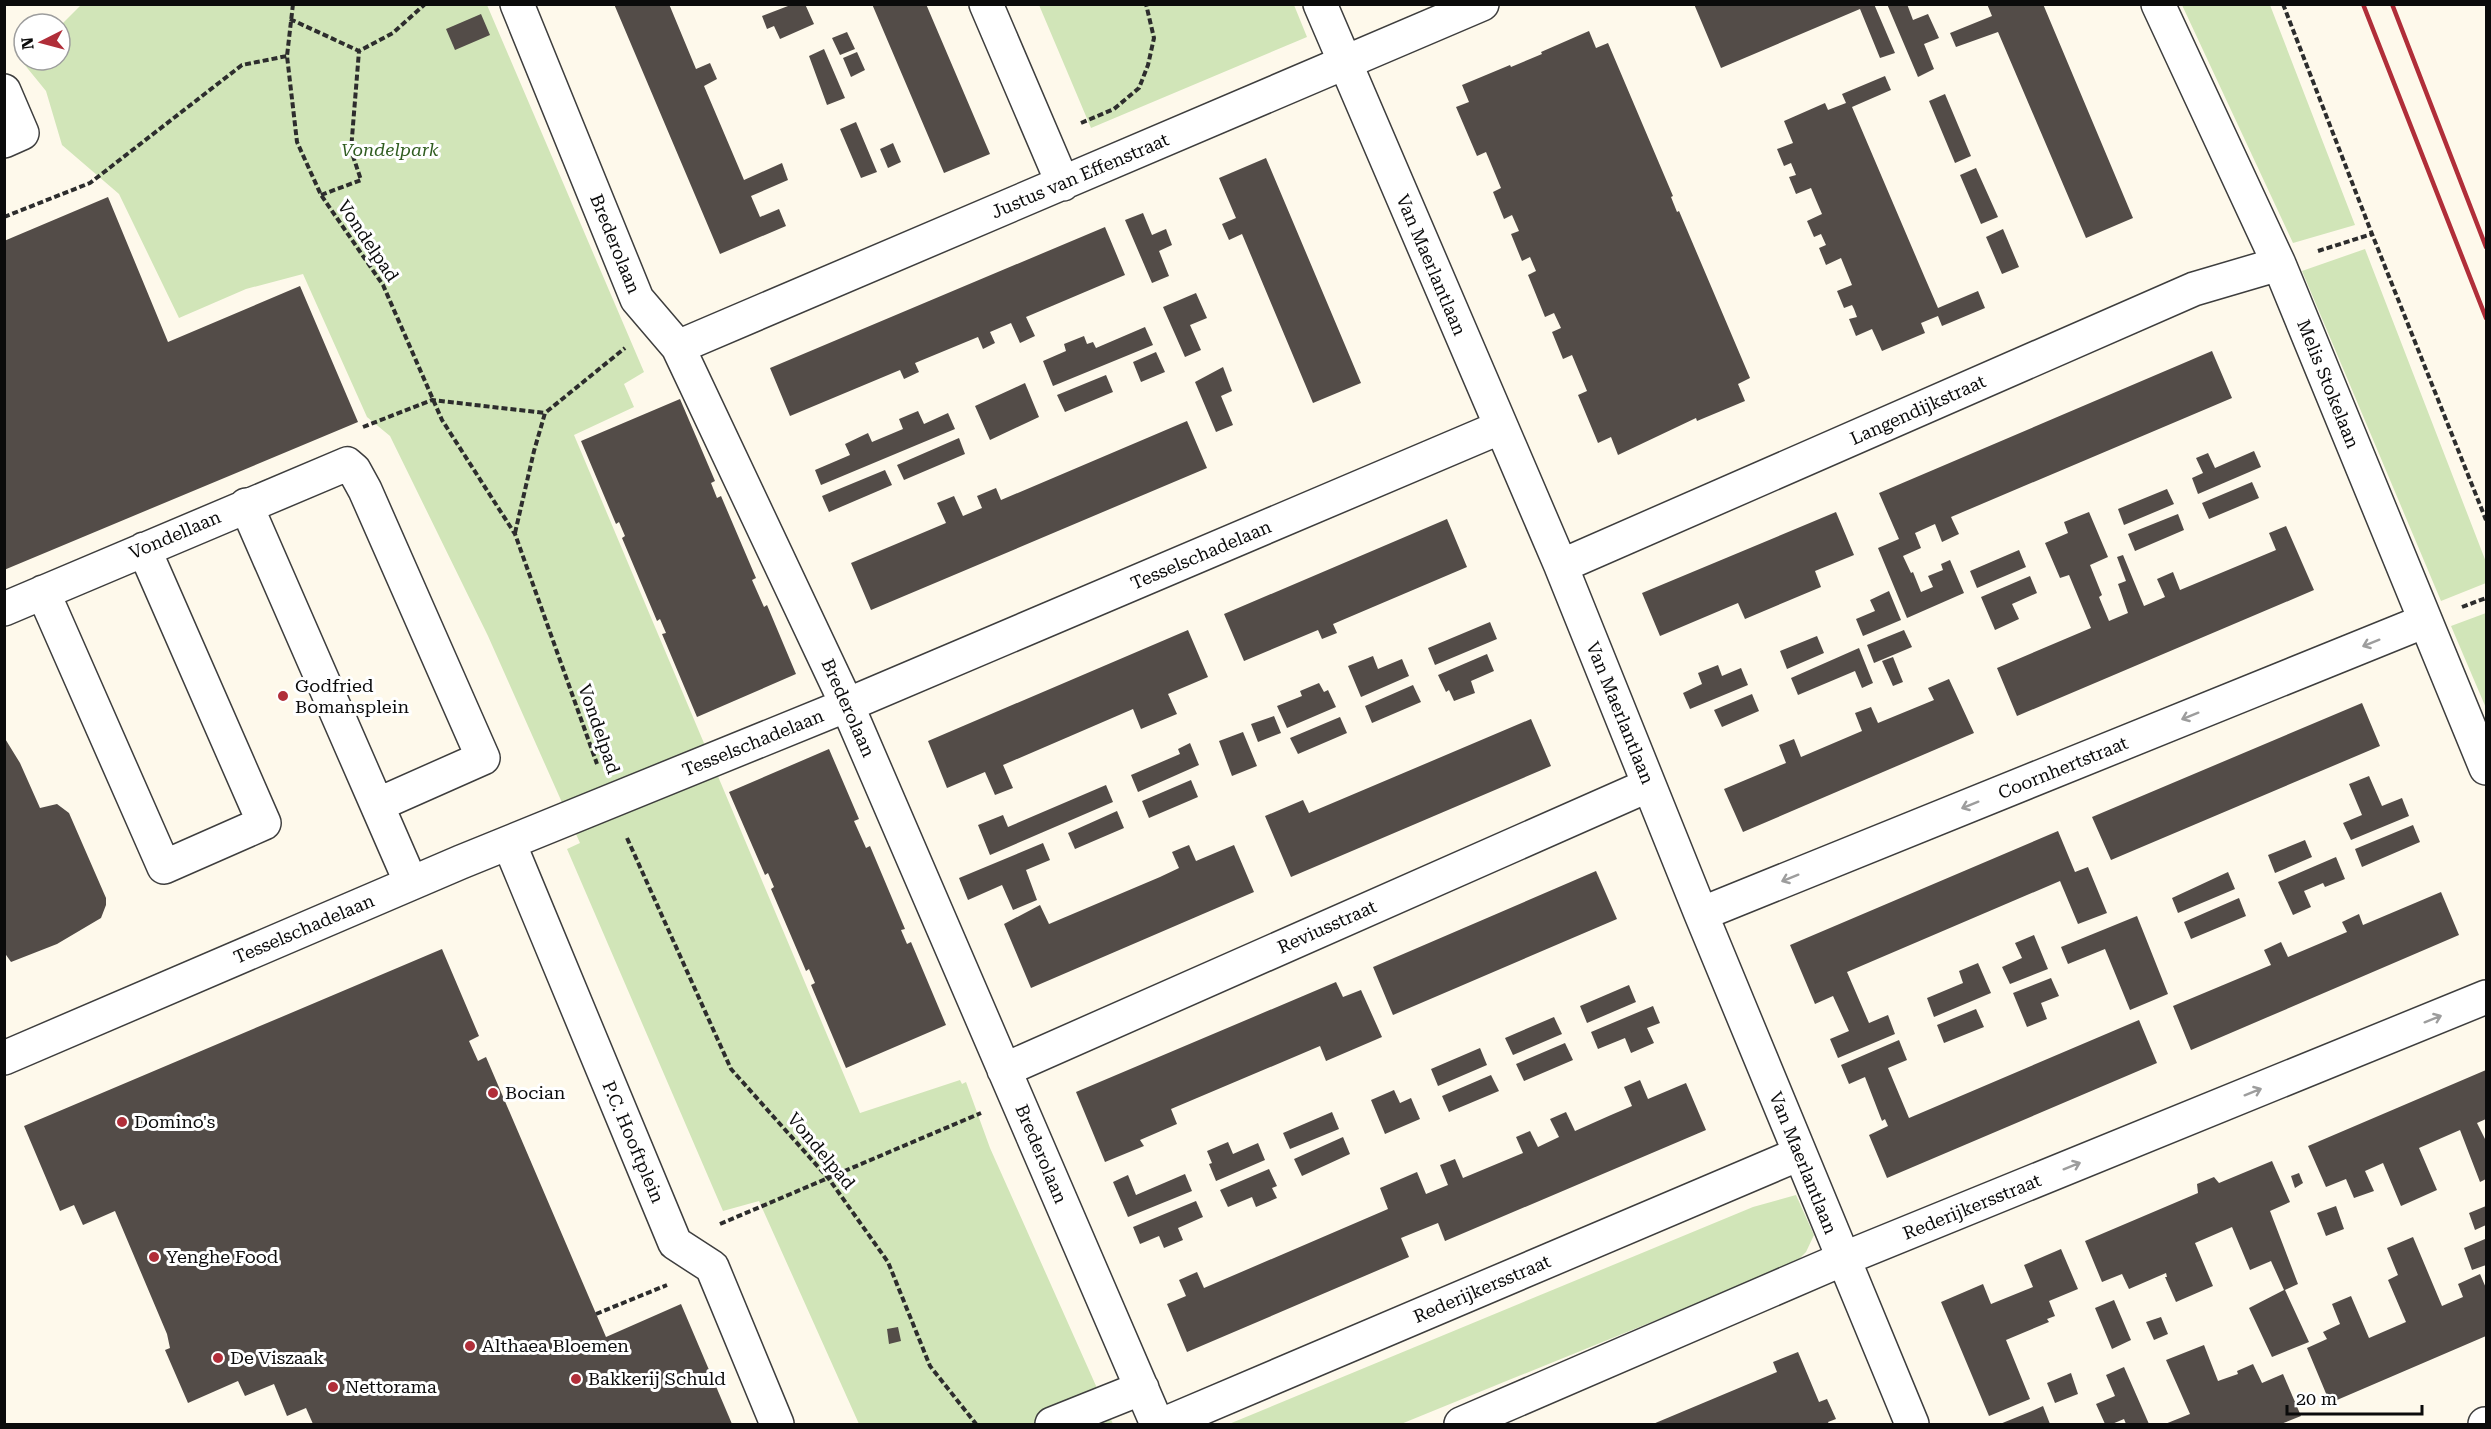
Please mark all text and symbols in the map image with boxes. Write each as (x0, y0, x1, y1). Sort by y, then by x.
north arrow (12, 12, 72, 72)
text: N (17, 36, 38, 51)
street label: Justus van Effenstraat (988, 128, 1172, 223)
park label: Vondelpark (341, 139, 439, 160)
street label: Brederolaan (586, 191, 645, 297)
street label: Van Maerlantlaan (1392, 191, 1471, 339)
street label: Vondelpad (333, 196, 404, 286)
street label: Melis Stokelaan (2293, 316, 2364, 452)
street label: Langendijkstraat (1847, 370, 1989, 449)
street label: Vondellaan (126, 506, 224, 563)
street label: Tesselschadelaan (1127, 515, 1274, 594)
one-way arrow (2362, 638, 2381, 649)
street label: Van Maerlantlaan (1582, 639, 1659, 787)
street label: Brederolaan (817, 655, 880, 761)
place label: Godfried Bomansplein (295, 675, 409, 717)
street label: Vondelpad (574, 681, 625, 777)
marker: Godfried Bomansplein (276, 689, 290, 703)
street label: Tesselschadelaan (679, 704, 827, 780)
one-way arrow (2181, 711, 2200, 722)
street label: Coornhertstraat (1995, 732, 2131, 803)
one-way arrow (1962, 800, 1980, 811)
one-way arrow (1781, 873, 1799, 884)
street label: Tesselschadelaan (230, 889, 377, 968)
street label: Reviusstraat (1274, 895, 1380, 958)
one-way arrow (2424, 1013, 2442, 1024)
street label: P.C. Hooftplein (598, 1078, 669, 1206)
place label: Bocian (505, 1082, 566, 1103)
marker: Bocian (486, 1086, 500, 1100)
one-way arrow (2243, 1086, 2262, 1097)
street label: Van Maerlantlaan (1765, 1089, 1842, 1237)
street label: Brederolaan (1011, 1101, 1072, 1207)
street label: Vondelpad (783, 1108, 860, 1194)
place label: Domino's (134, 1111, 215, 1132)
marker: Domino's (115, 1115, 129, 1129)
one-way arrow (2062, 1160, 2081, 1171)
street label: Rederijkersstraat (1900, 1169, 2044, 1244)
place label: Yenghe Food (166, 1246, 279, 1267)
marker: Yenghe Food (147, 1250, 161, 1264)
street label: Rederijkersstraat (1410, 1250, 1554, 1327)
place label: Althaea Bloemen (482, 1335, 629, 1356)
marker: Althaea Bloemen (463, 1339, 477, 1353)
place label: De Viszaak (230, 1347, 324, 1368)
marker: De Viszaak (211, 1351, 225, 1365)
place label: Bakkerij Schuld (588, 1368, 726, 1389)
marker: Bakkerij Schuld (569, 1372, 583, 1386)
place label: Nettorama (345, 1376, 437, 1397)
scale bar (2287, 1378, 2422, 1416)
marker: Nettorama (326, 1380, 340, 1394)
text: 20 m (2296, 1388, 2337, 1409)

